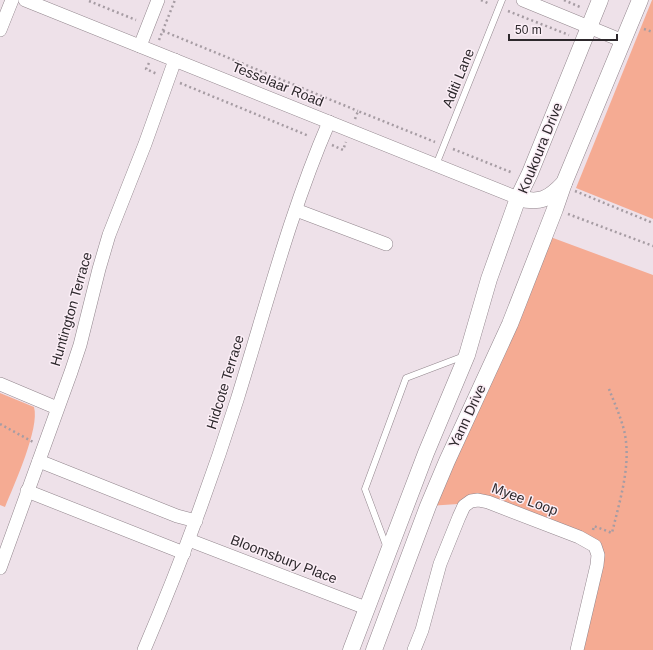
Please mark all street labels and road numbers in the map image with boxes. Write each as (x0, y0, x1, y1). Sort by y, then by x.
street label: Aditi Lane (439, 46, 477, 110)
street label: Tesselaar Road (230, 58, 326, 110)
street label: Koukoura Drive (515, 100, 566, 196)
street label: Huntington Terrace (47, 250, 95, 368)
street label: Hidcote Terrace (203, 333, 247, 431)
street label: Yann Drive (445, 382, 489, 450)
street label: Myee Loop (490, 480, 560, 518)
street label: Bloomsbury Place (228, 531, 340, 587)

